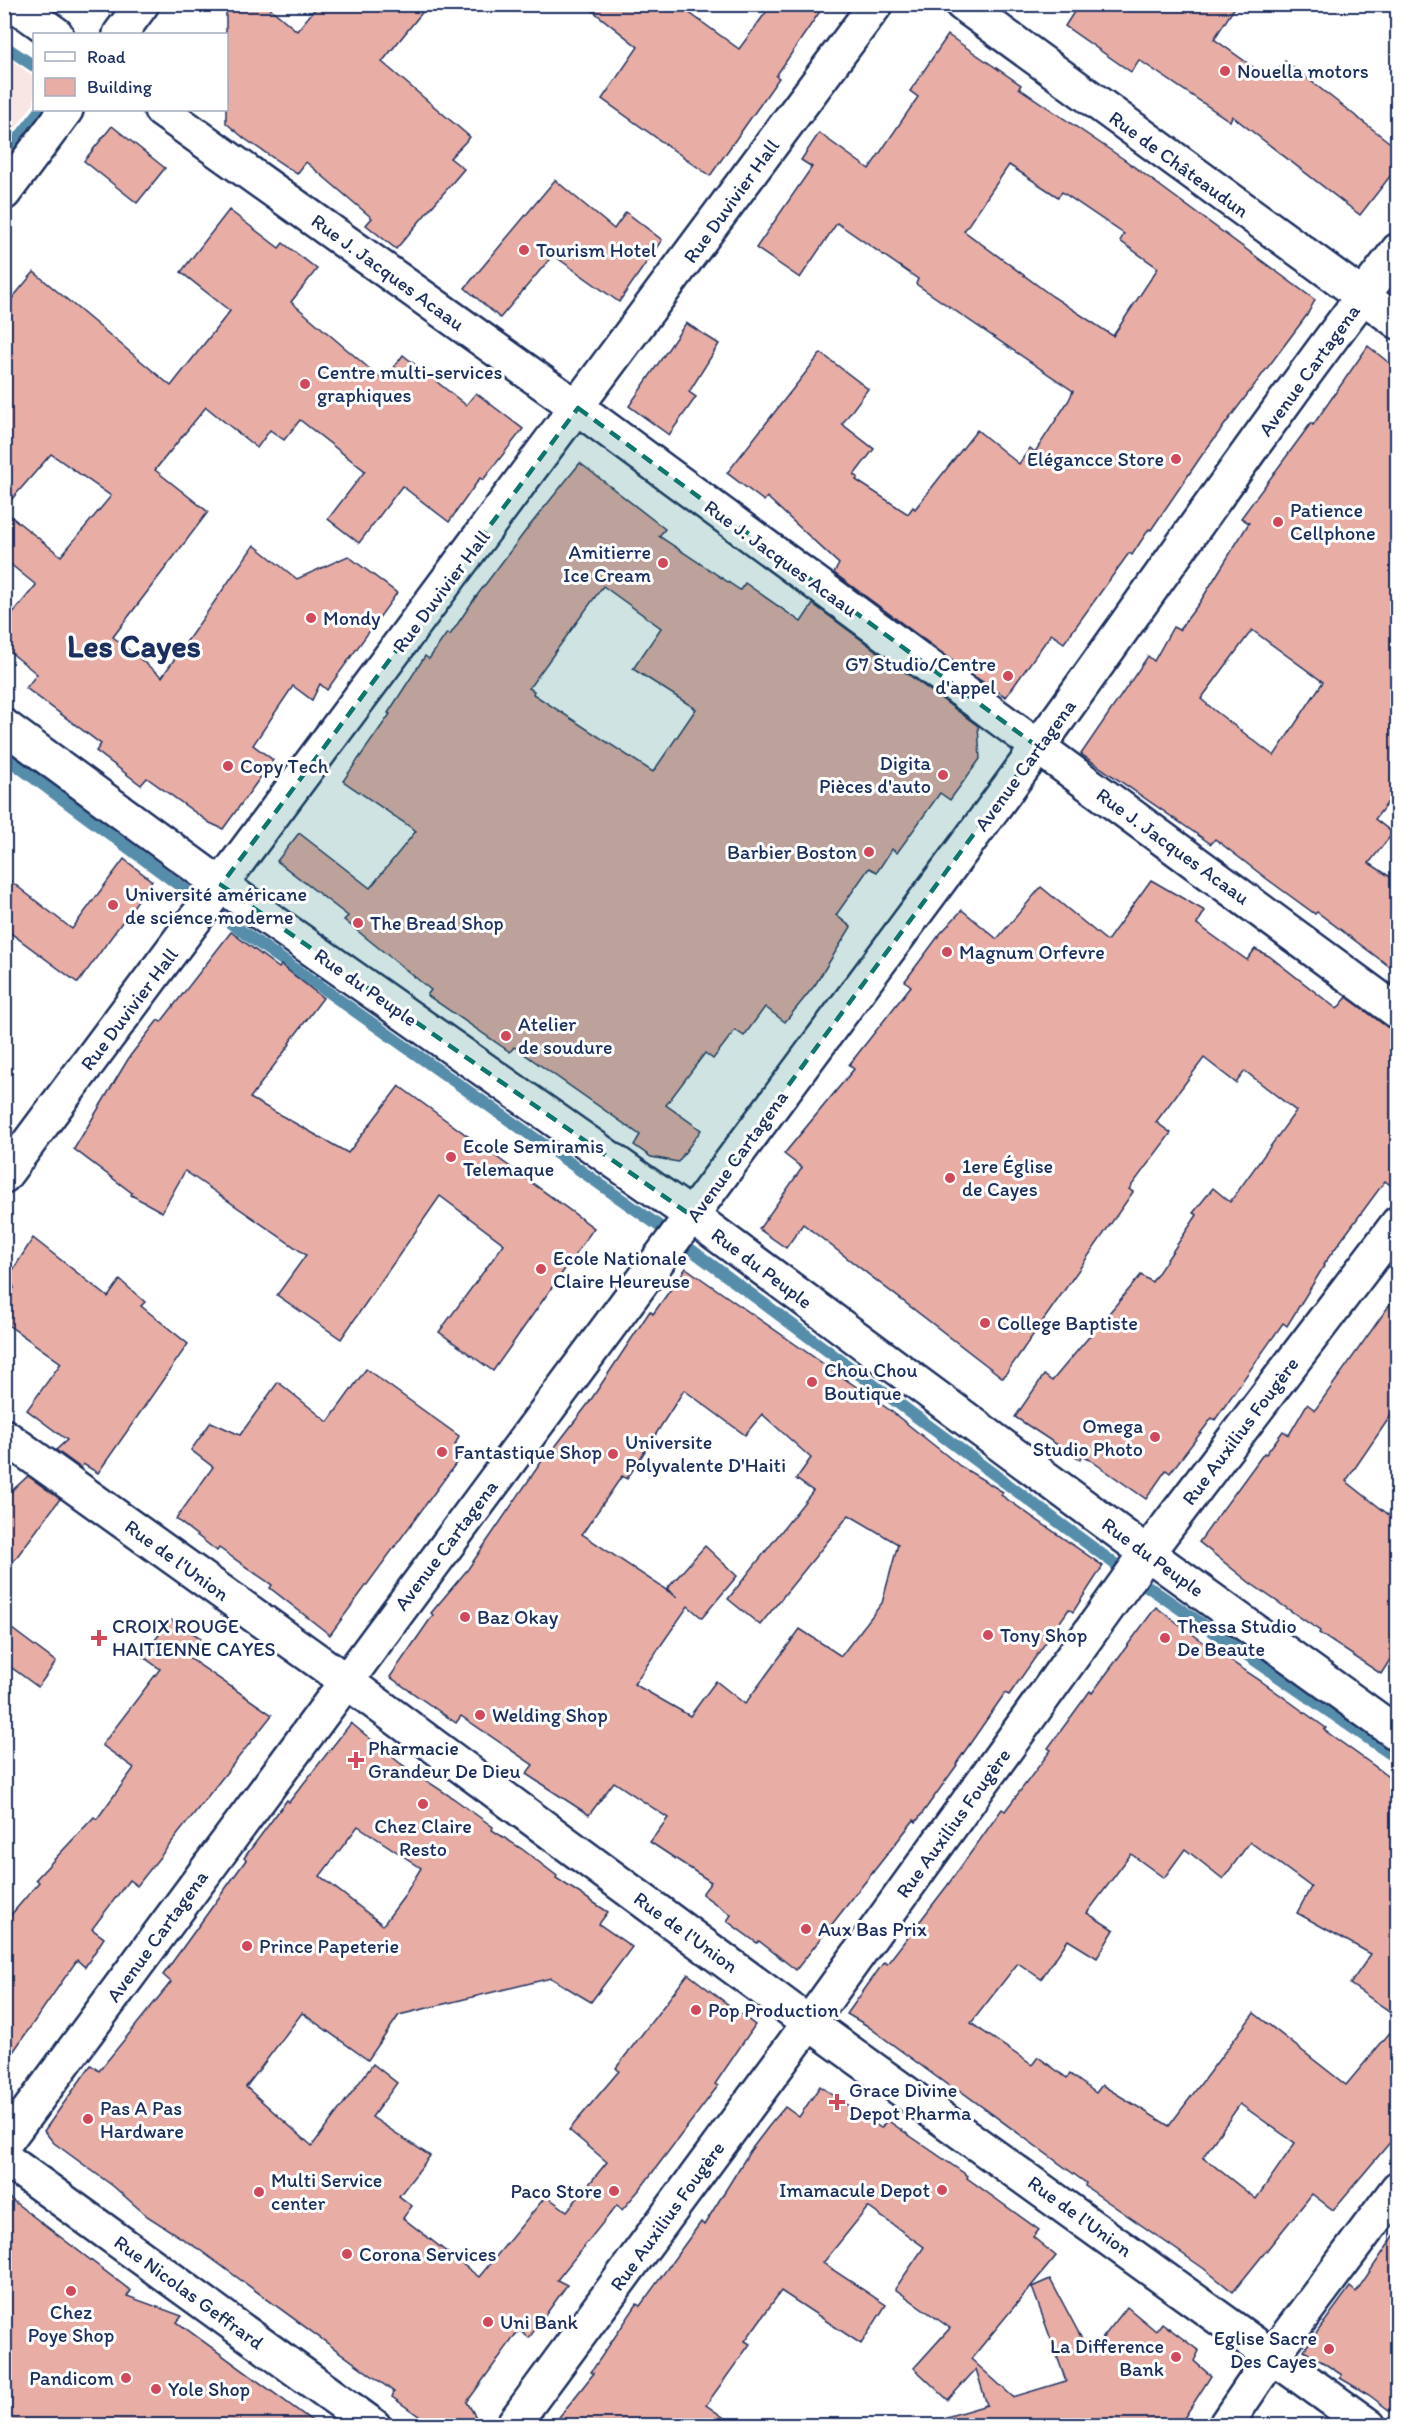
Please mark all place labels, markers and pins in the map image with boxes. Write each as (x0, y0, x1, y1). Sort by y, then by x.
place label: Nouella motors (1237, 59, 1369, 83)
marker: Nouella motors (1218, 64, 1232, 78)
place label: Tourism Hotel (536, 238, 657, 262)
marker: Tourism Hotel (517, 243, 531, 257)
place label: Centre multi-services graphiques (317, 360, 503, 407)
marker: Centre multi-services graphiques (298, 377, 312, 391)
place label: Elégancce Store (1027, 447, 1164, 471)
marker: Elégancce Store (1169, 452, 1183, 466)
place label: Patience Cellphone (1290, 498, 1376, 545)
marker: Patience Cellphone (1271, 515, 1285, 529)
place label: Amitierre Ice Cream (563, 540, 651, 587)
marker: Amitierre Ice Cream (656, 556, 670, 570)
place label: Mondy (323, 606, 381, 630)
marker: Mondy (304, 611, 318, 625)
place label: G7 Studio/Centre d'appel (845, 652, 996, 699)
marker: G7 Studio/Centre d'appel (1001, 669, 1015, 683)
place label: Digita Pièces d'auto (819, 751, 932, 798)
place label: Copy Tech (240, 754, 329, 778)
marker: Copy Tech (221, 759, 235, 773)
marker: Digita Pièces d'auto (936, 768, 950, 782)
place label: Barbier Boston (727, 840, 857, 864)
marker: Barbier Boston (862, 845, 876, 859)
place label: Université américane de science moderne (125, 882, 307, 929)
marker: Université américane de science moderne (106, 898, 120, 912)
place label: The Bread Shop (370, 911, 504, 935)
marker: The Bread Shop (351, 916, 365, 930)
place label: Magnum Orfevre (959, 940, 1105, 964)
marker: Magnum Orfevre (940, 945, 954, 959)
place label: Atelier de soudure (518, 1012, 613, 1059)
marker: Atelier de soudure (499, 1029, 513, 1043)
place label: Ecole Semiramis Telemaque (463, 1134, 604, 1181)
marker: Ecole Semiramis Telemaque (444, 1150, 458, 1164)
place label: 1ere Église de Cayes (962, 1154, 1053, 1201)
marker: 1ere Église de Cayes (943, 1171, 957, 1185)
place label: Ecole Nationale Claire Heureuse (553, 1246, 690, 1293)
marker: Ecole Nationale Claire Heureuse (534, 1262, 548, 1276)
place label: College Baptiste (997, 1311, 1138, 1335)
marker: College Baptiste (978, 1316, 992, 1330)
place label: Chou Chou Boutique (824, 1358, 918, 1405)
marker: Chou Chou Boutique (805, 1375, 819, 1389)
place label: Omega Studio Photo (1033, 1414, 1143, 1461)
place label: Universite Polyvalente D'Haiti (625, 1430, 786, 1477)
marker: Omega Studio Photo (1148, 1430, 1162, 1444)
place label: Fantastique Shop (454, 1440, 602, 1464)
marker: Fantastique Shop (435, 1445, 449, 1459)
marker: Universite Polyvalente D'Haiti (606, 1447, 620, 1461)
place label: Baz Okay (477, 1605, 559, 1629)
marker: Baz Okay (458, 1610, 472, 1624)
place label: CROIX ROUGE HAITIENNE CAYES (112, 1614, 276, 1661)
place label: Thessa Studio De Beaute (1177, 1614, 1297, 1661)
place label: Tony Shop (1000, 1623, 1087, 1647)
marker: Tony Shop (981, 1628, 995, 1642)
marker: CROIX ROUGE HAITIENNE CAYES (90, 1629, 108, 1647)
marker: Thessa Studio De Beaute (1158, 1631, 1172, 1645)
place label: Welding Shop (492, 1703, 608, 1727)
marker: Welding Shop (473, 1708, 487, 1722)
place label: Pharmacie Grandeur De Dieu (368, 1736, 521, 1783)
marker: Pharmacie Grandeur De Dieu (349, 1753, 363, 1767)
marker: Chez Claire Resto (416, 1797, 430, 1811)
place label: Chez Claire Resto (374, 1814, 472, 1861)
place label: Aux Bas Prix (818, 1917, 927, 1941)
marker: Aux Bas Prix (799, 1922, 813, 1936)
place label: Prince Papeterie (259, 1934, 399, 1958)
marker: Prince Papeterie (240, 1939, 254, 1953)
place label: Pop Production (708, 1998, 839, 2022)
marker: Pop Production (689, 2003, 703, 2017)
place label: Grace Divine Depot Pharma (849, 2078, 972, 2125)
marker: Grace Divine Depot Pharma (830, 2095, 844, 2109)
place label: Pas A Pas Hardware (100, 2096, 184, 2143)
marker: Pas A Pas Hardware (81, 2112, 95, 2126)
place label: Multi Service center (271, 2168, 382, 2215)
place label: Imamacule Depot (779, 2178, 930, 2202)
place label: Paco Store (510, 2179, 602, 2203)
marker: Imamacule Depot (935, 2183, 949, 2197)
marker: Paco Store (607, 2184, 621, 2198)
marker: Multi Service center (252, 2185, 266, 2199)
place label: Corona Services (359, 2242, 497, 2266)
marker: Corona Services (340, 2247, 354, 2261)
marker: Chez Poye Shop (64, 2284, 78, 2298)
place label: Chez Poye Shop (28, 2300, 114, 2347)
place label: Uni Bank (500, 2310, 579, 2334)
marker: Uni Bank (481, 2315, 495, 2329)
place label: Eglise Sacre Des Cayes (1214, 2326, 1317, 2373)
place label: La Difference Bank (1050, 2334, 1164, 2381)
marker: Eglise Sacre Des Cayes (1322, 2342, 1336, 2356)
marker: La Difference Bank (1169, 2350, 1183, 2364)
place label: Pandicom (29, 2366, 114, 2390)
marker: Pandicom (119, 2371, 133, 2385)
place label: Yole Shop (168, 2377, 250, 2401)
marker: Yole Shop (149, 2382, 163, 2396)

